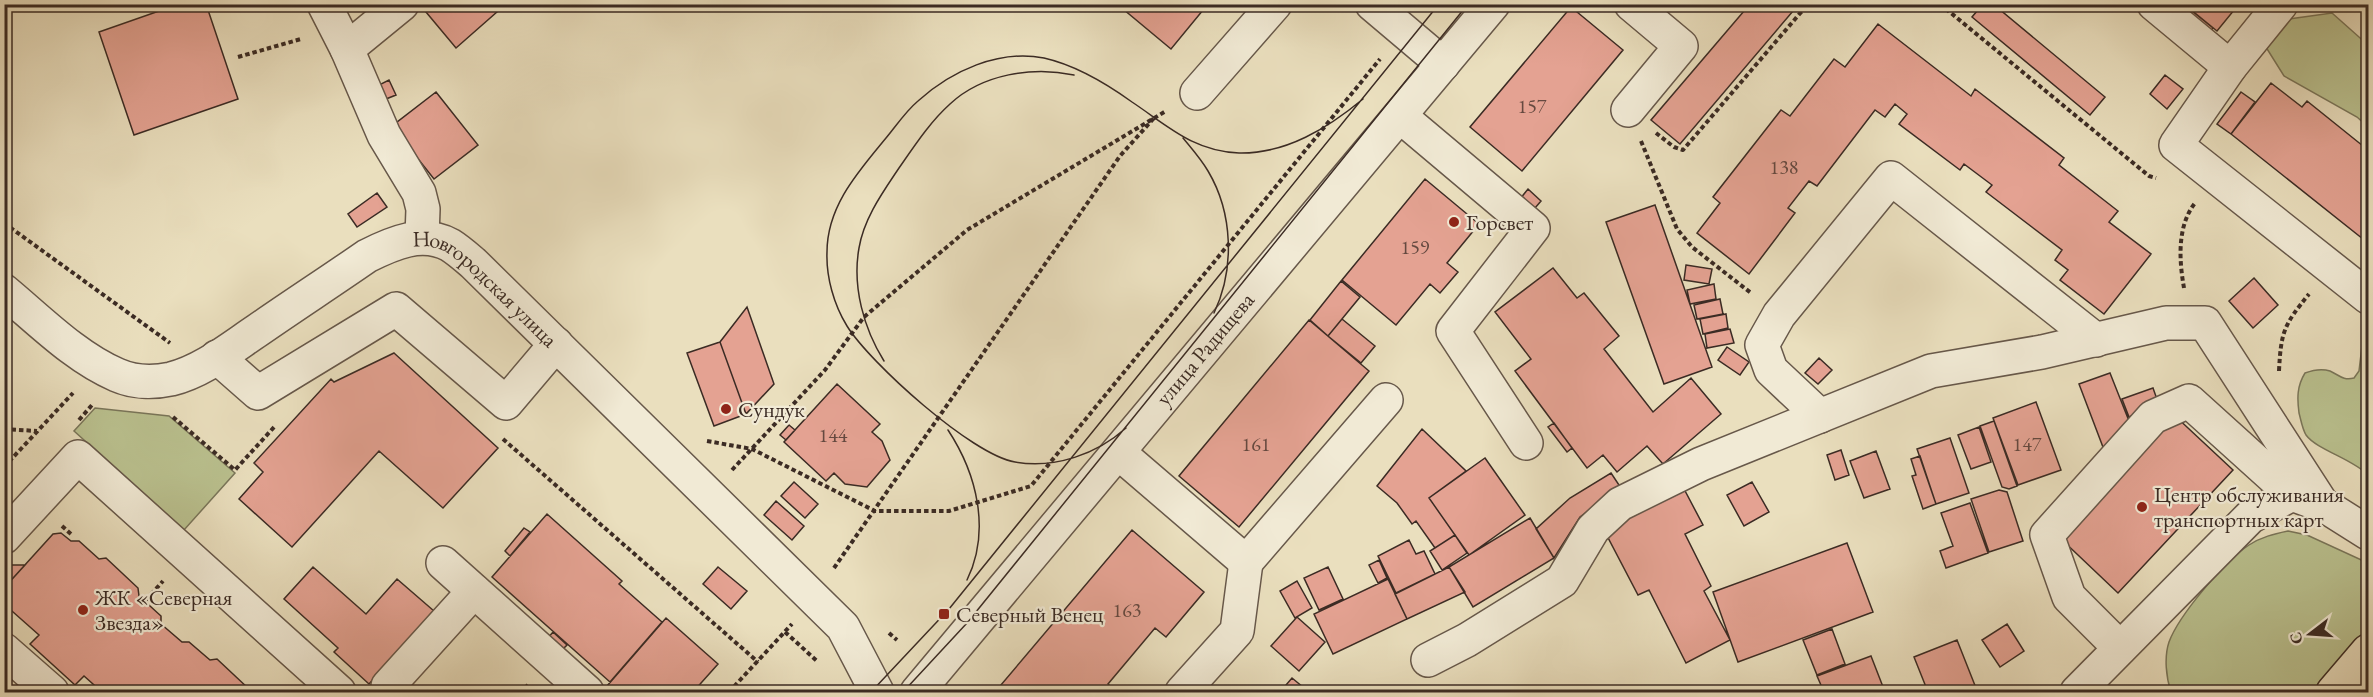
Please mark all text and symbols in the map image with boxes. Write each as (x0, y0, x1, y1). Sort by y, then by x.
house number: 157 (1518, 93, 1547, 119)
house number: 138 (1770, 154, 1798, 180)
place label: Горсвет (1466, 208, 1533, 237)
marker: Горсвет (1447, 215, 1461, 229)
street label: Новгородская улица (412, 224, 564, 354)
house number: 159 (1401, 234, 1430, 260)
street label: улица Радищева (1149, 286, 1261, 411)
place label: Сундук (738, 395, 805, 424)
marker: Сундук (719, 402, 733, 416)
house number: 144 (819, 422, 848, 448)
house number: 161 (1242, 431, 1270, 457)
house number: 147 (2013, 431, 2042, 457)
place label: Центр обслуживания транспортных карт (2154, 480, 2344, 534)
marker: Центр обслуживания транспортных карт (2135, 500, 2149, 514)
place label: ЖК «Северная Звезда» (94, 583, 232, 637)
house number: 163 (1113, 597, 1141, 623)
place label: Северный Венец (956, 600, 1104, 629)
marker: ЖК «Северная Звезда» (76, 603, 90, 617)
north arrow (2280, 604, 2340, 664)
marker: Северный Венец (937, 607, 951, 621)
text: С (2284, 630, 2308, 647)

